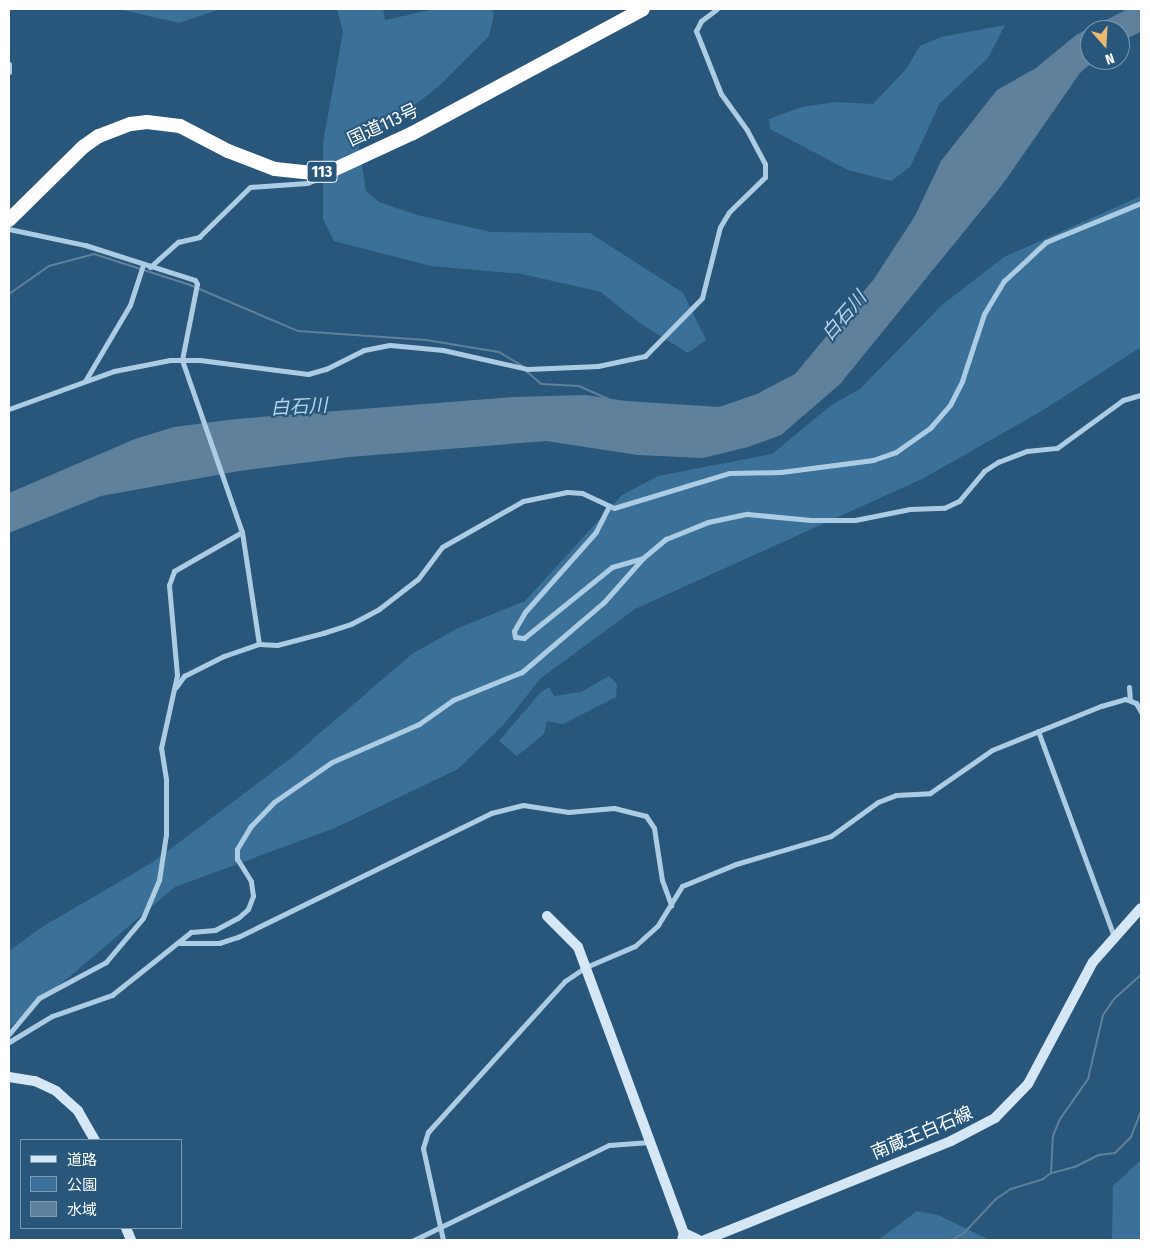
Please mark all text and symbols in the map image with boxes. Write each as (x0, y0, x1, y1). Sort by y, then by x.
north arrow (1080, 20, 1130, 70)
text: N (1103, 49, 1116, 68)
street label: 国道113号 (344, 99, 422, 151)
road number: 113 (306, 158, 338, 186)
water label: 白石川 (817, 287, 871, 345)
water label: 白石川 (270, 394, 328, 420)
street label: 南蔵王白石線 (868, 1102, 976, 1164)
legend (20, 1139, 182, 1229)
text: 道路 (67, 1151, 97, 1169)
text: 公園 (67, 1176, 97, 1194)
text: 水域 (67, 1201, 97, 1219)

